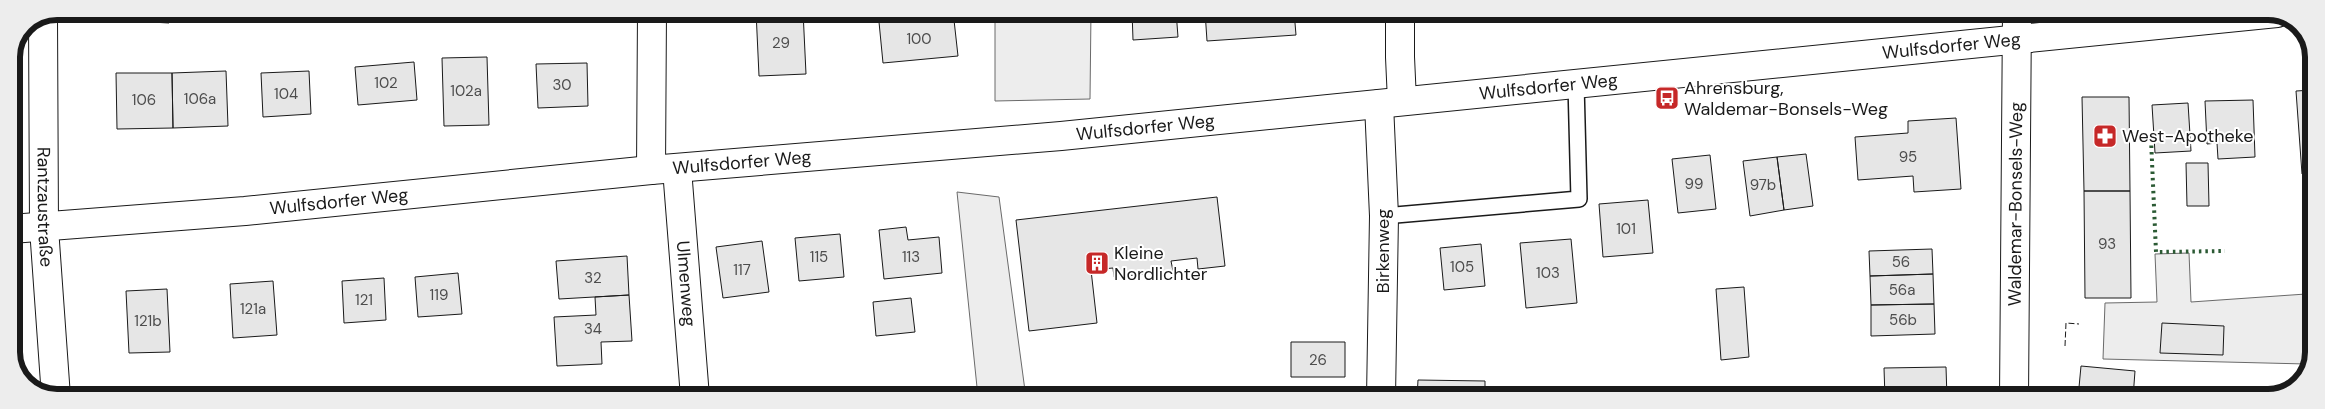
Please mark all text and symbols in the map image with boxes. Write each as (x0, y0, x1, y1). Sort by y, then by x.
street label: Wulfsdorfer Weg (1881, 27, 2022, 65)
house number: 100 (906, 29, 932, 49)
house number: 29 (772, 33, 790, 53)
street label: Wulfsdorfer Weg (1478, 68, 1619, 106)
house number: 102 (374, 73, 398, 93)
house number: 30 (552, 75, 572, 95)
place label: Ahrensburg, Waldemar-Bonsels-Weg (1684, 76, 1888, 121)
house number: 102a (450, 81, 482, 101)
house number: 104 (274, 84, 298, 104)
bus stop icon: Ahrensburg, Waldemar-Bonsels-Weg (1654, 85, 1680, 111)
house number: 106a (184, 89, 216, 109)
house number: 106 (132, 90, 156, 110)
street label: Waldemar-Bonsels-Weg (2003, 102, 2028, 306)
street label: Wulfsdorfer Weg (1075, 109, 1216, 146)
pharmacy icon: West-Apotheke (2092, 123, 2118, 149)
place label: West-Apotheke (2122, 124, 2253, 148)
street label: Wulfsdorfer Weg (672, 145, 812, 180)
street label: Rantzaustraße (32, 147, 59, 268)
house number: 95 (1899, 147, 1917, 167)
house number: 99 (1685, 174, 1703, 194)
house number: 97b (1750, 175, 1776, 195)
street label: Wulfsdorfer Weg (268, 183, 409, 220)
street label: Birkenweg (1371, 209, 1395, 293)
house number: 101 (1616, 219, 1636, 239)
house number: 93 (2098, 234, 2116, 254)
street label: Ulmenweg (671, 240, 701, 327)
place label: Kleine Nordlichter (1114, 241, 1208, 286)
house number: 115 (810, 247, 828, 267)
house number: 113 (902, 247, 920, 267)
building icon: Kleine Nordlichter (1084, 250, 1110, 276)
house number: 56 (1892, 252, 1910, 272)
house number: 105 (1450, 257, 1474, 277)
house number: 117 (733, 260, 751, 280)
house number: 103 (1536, 263, 1560, 283)
house number: 32 (584, 268, 602, 288)
house number: 56a (1889, 280, 1915, 300)
house number: 119 (430, 285, 448, 305)
house number: 121 (355, 290, 373, 310)
house number: 121a (240, 299, 266, 319)
house number: 56b (1889, 310, 1917, 330)
house number: 121b (134, 311, 162, 331)
house number: 34 (584, 319, 602, 339)
house number: 26 (1309, 350, 1327, 370)

